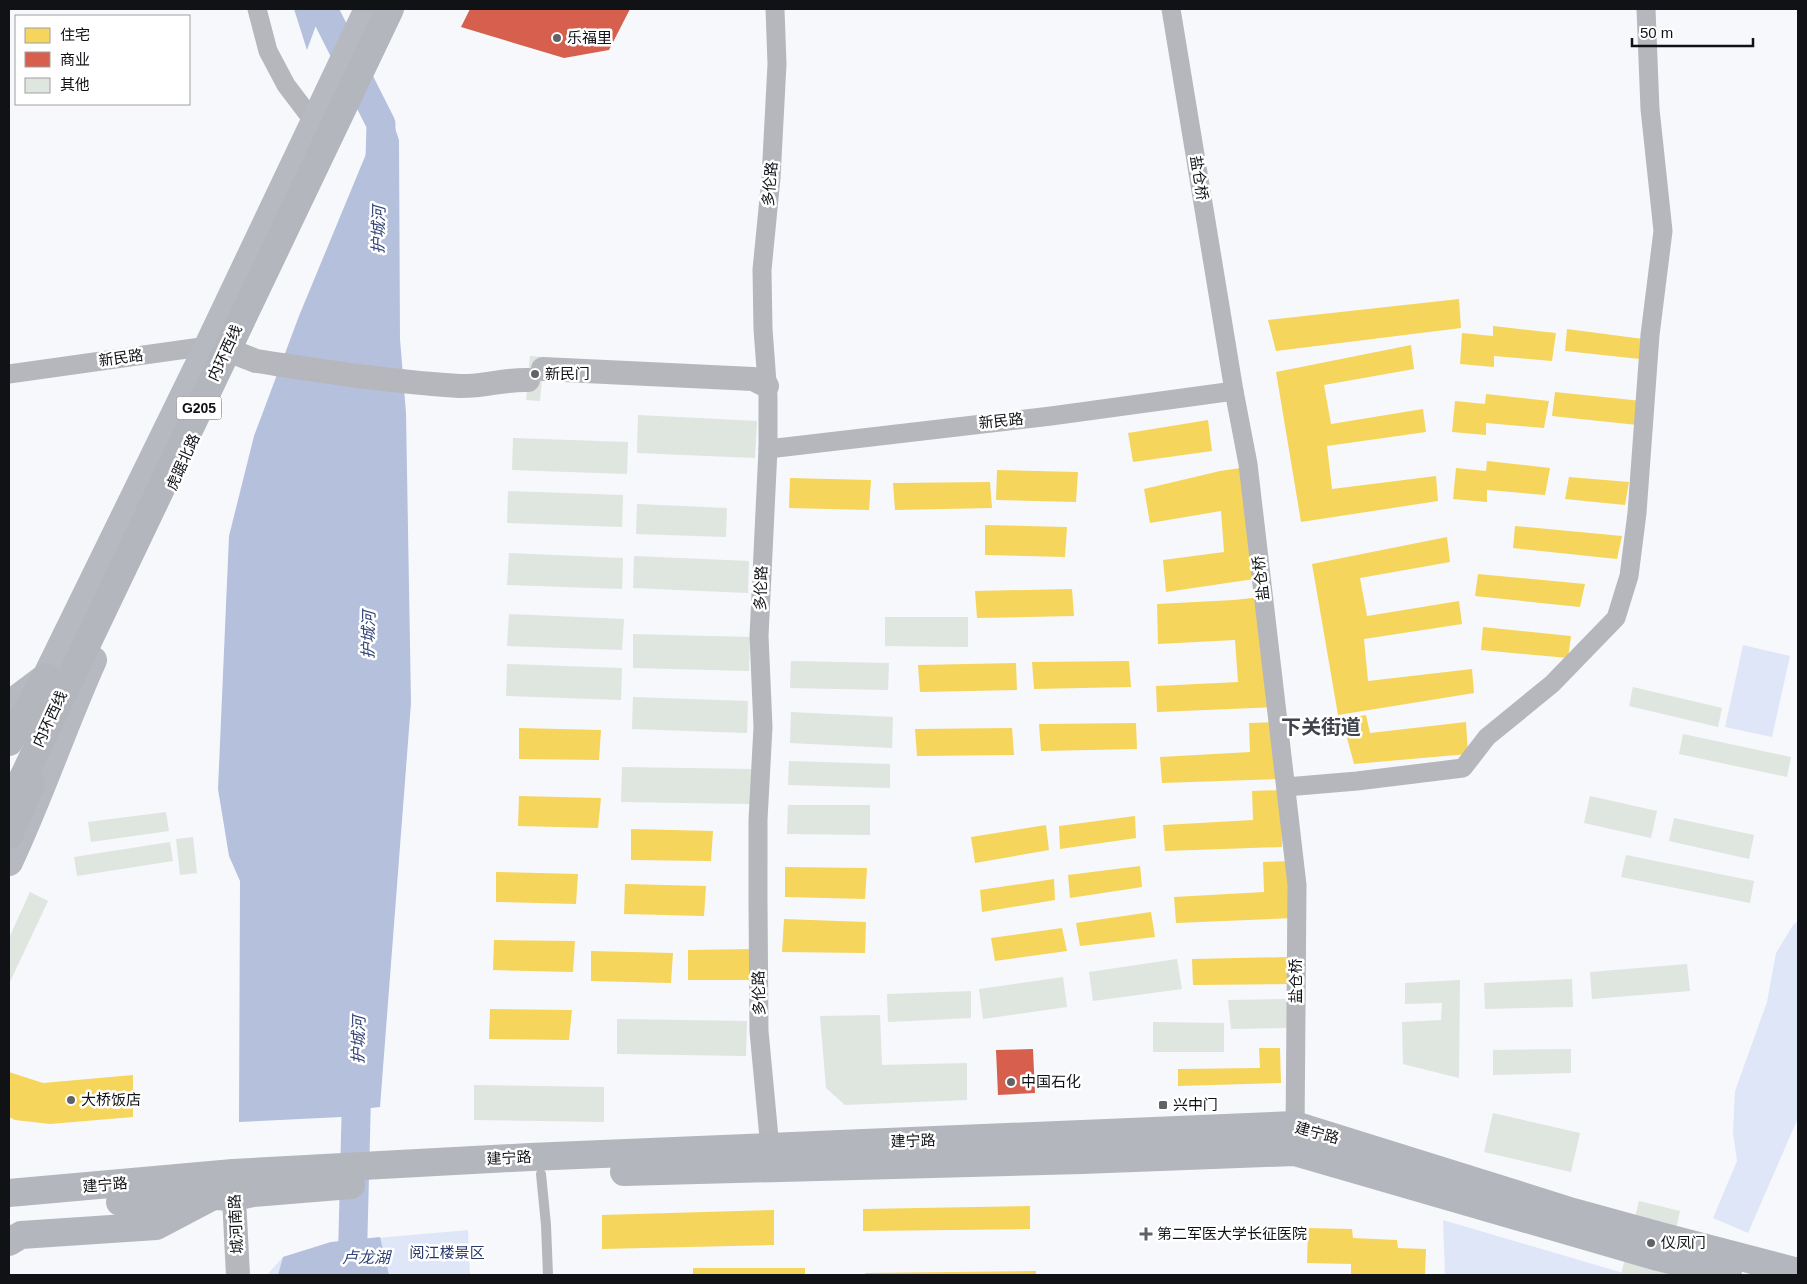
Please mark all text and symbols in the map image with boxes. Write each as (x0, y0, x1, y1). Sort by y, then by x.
legend (15, 15, 190, 105)
scale bar (1632, 15, 1753, 47)
text: 50 m (1640, 24, 1673, 41)
text: 住宅 (60, 26, 90, 43)
place label: 乐福里 (567, 29, 612, 46)
marker: 乐福里 (551, 32, 563, 44)
text: 商业 (60, 51, 90, 68)
text: 其他 (60, 76, 90, 93)
street label: 盐仓桥 (1188, 154, 1211, 201)
street label: 多伦路 (759, 161, 780, 207)
water label: 护城河 (370, 203, 387, 254)
street label: 内环西线 (204, 322, 245, 384)
street label: 新民路 (97, 346, 144, 369)
place label: 新民门 (545, 365, 590, 382)
marker: 新民门 (529, 368, 541, 380)
road number: G205 (176, 396, 222, 419)
street label: 新民路 (978, 410, 1024, 431)
street label: 虎踞北路 (163, 431, 203, 493)
street label: 盐仓桥 (1249, 555, 1272, 601)
street label: 多伦路 (751, 565, 770, 611)
water label: 护城河 (360, 608, 377, 659)
street label: 内环西线 (29, 688, 70, 750)
district label: 下关街道 (1281, 716, 1361, 738)
street label: 盐仓桥 (1287, 958, 1304, 1004)
street label: 多伦路 (750, 970, 767, 1016)
water label: 护城河 (350, 1013, 367, 1064)
place label: 中国石化 (1021, 1073, 1081, 1090)
marker: 中国石化 (1005, 1076, 1017, 1088)
place label: 大桥饭店 (81, 1091, 141, 1108)
marker: 大桥饭店 (65, 1094, 77, 1106)
place label: 兴中门 (1173, 1096, 1218, 1113)
marker: 兴中门 (1157, 1099, 1169, 1111)
street label: 建宁路 (1293, 1118, 1341, 1147)
street label: 建宁路 (890, 1131, 936, 1150)
street label: 建宁路 (486, 1148, 532, 1167)
street label: 建宁路 (82, 1174, 128, 1195)
street label: 城河南路 (225, 1194, 246, 1254)
place label: 第二军医大学长征医院 (1157, 1225, 1307, 1242)
marker: 第二军医大学长征医院 (1139, 1227, 1153, 1241)
place label: 仪凤门 (1661, 1234, 1706, 1251)
marker: 仪凤门 (1645, 1237, 1657, 1249)
park label: 阅江楼景区 (409, 1244, 485, 1261)
water label: 卢龙湖 (342, 1249, 393, 1266)

